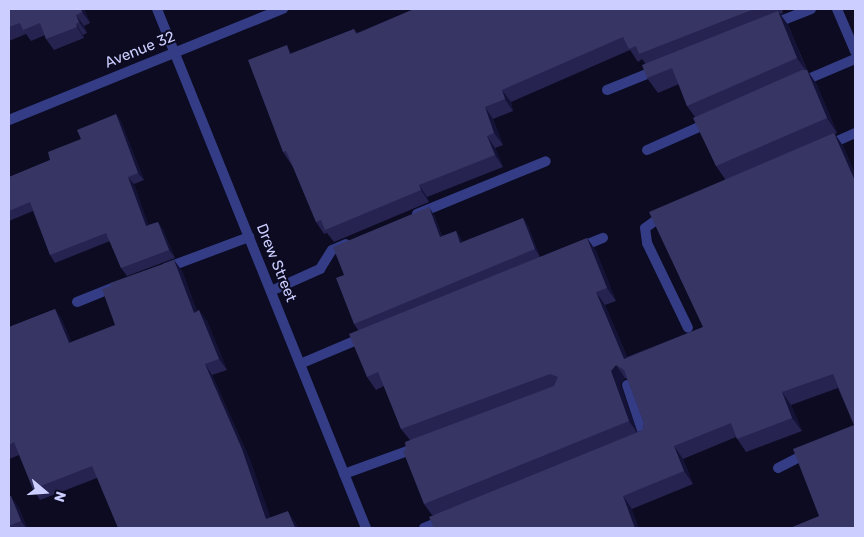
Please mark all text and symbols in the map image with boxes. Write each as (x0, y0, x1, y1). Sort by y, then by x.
street label: Avenue 32 (102, 28, 178, 72)
street label: Drew Street (252, 221, 300, 305)
north arrow (20, 467, 70, 517)
text: N (50, 489, 69, 504)

